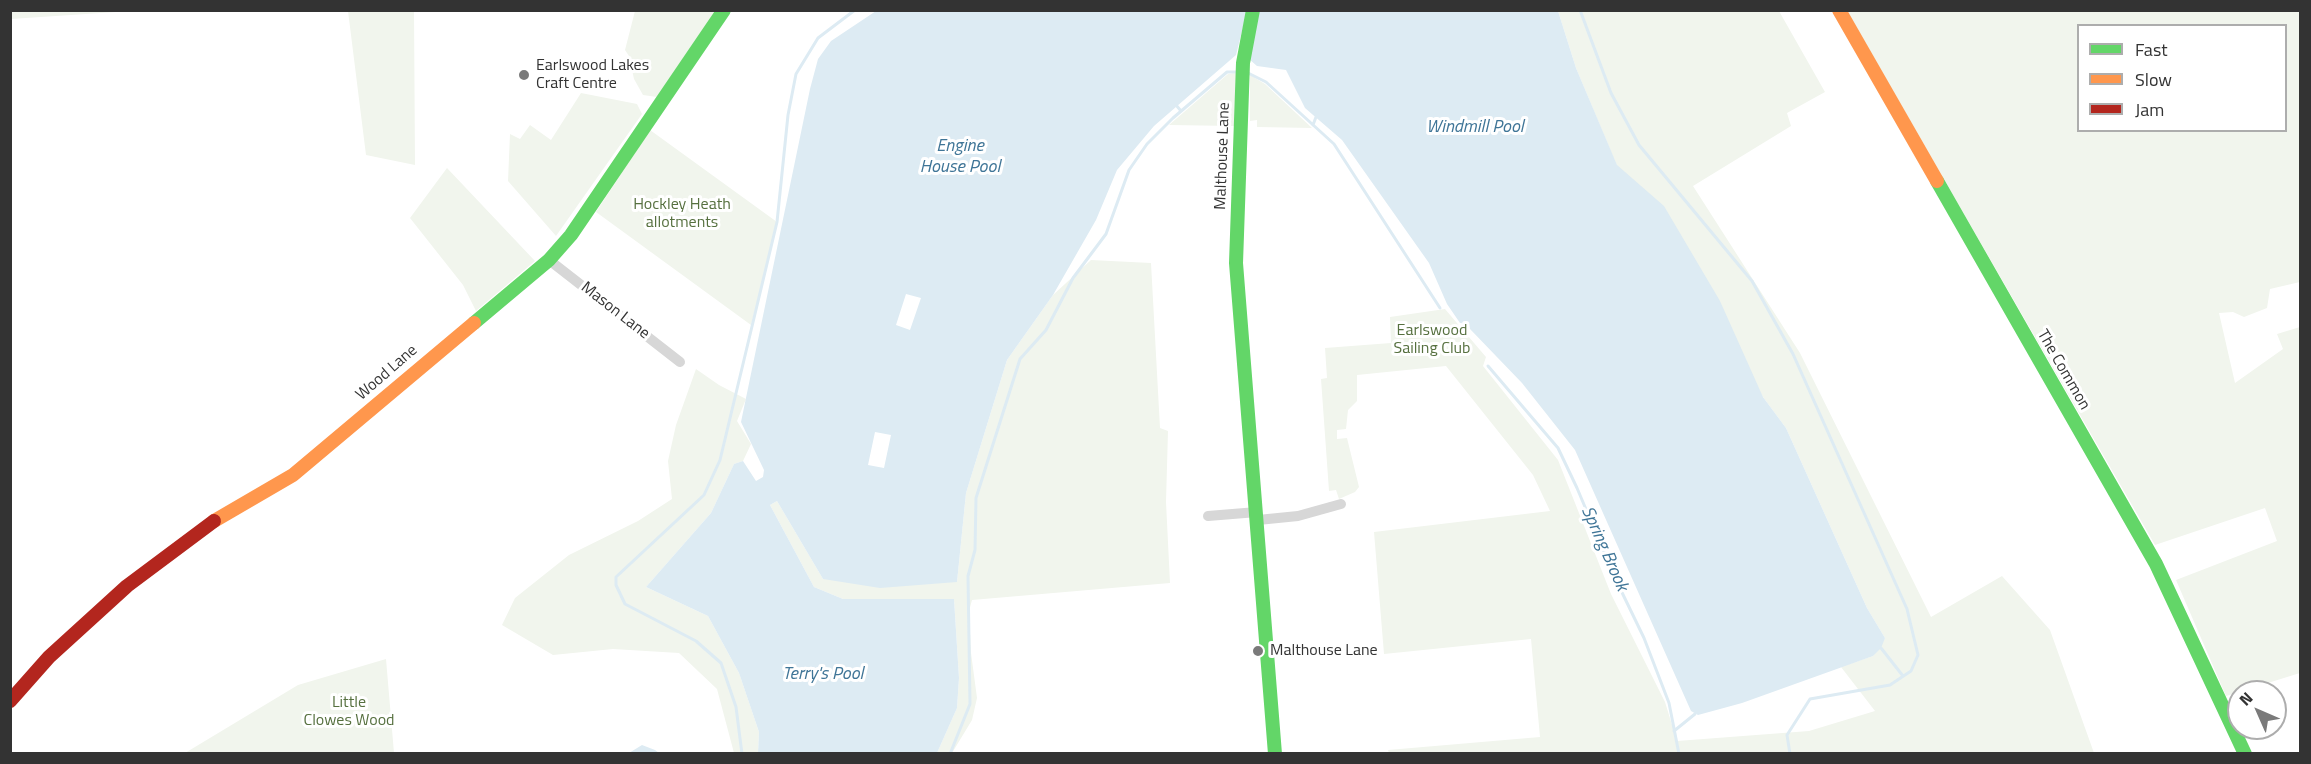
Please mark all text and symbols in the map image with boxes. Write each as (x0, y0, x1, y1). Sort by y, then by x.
legend (2077, 24, 2287, 132)
text: Fast (2135, 36, 2168, 63)
place label: Earlswood Lakes Craft Centre (536, 56, 649, 94)
text: Slow (2135, 66, 2172, 93)
marker: Earlswood Lakes Craft Centre (517, 68, 531, 82)
text: Jam (2135, 96, 2164, 123)
street label: Malthouse Lane (1212, 102, 1234, 210)
water label: Windmill Pool (1426, 117, 1524, 139)
water label: Engine House Pool (920, 136, 1000, 178)
park label: Hockley Heath allotments (633, 195, 731, 233)
street label: Mason Lane (577, 278, 653, 344)
park label: Earlswood Sailing Club (1393, 321, 1471, 359)
street label: The Common (2032, 326, 2094, 414)
street label: Wood Lane (352, 341, 422, 405)
water label: Spring Brook (1576, 503, 1632, 595)
place label: Malthouse Lane (1270, 641, 1378, 661)
marker: Malthouse Lane (1251, 644, 1265, 658)
water label: Terry's Pool (783, 664, 863, 686)
north arrow (2227, 680, 2287, 740)
text: N (2233, 686, 2258, 711)
park label: Little Clowes Wood (303, 693, 395, 731)

